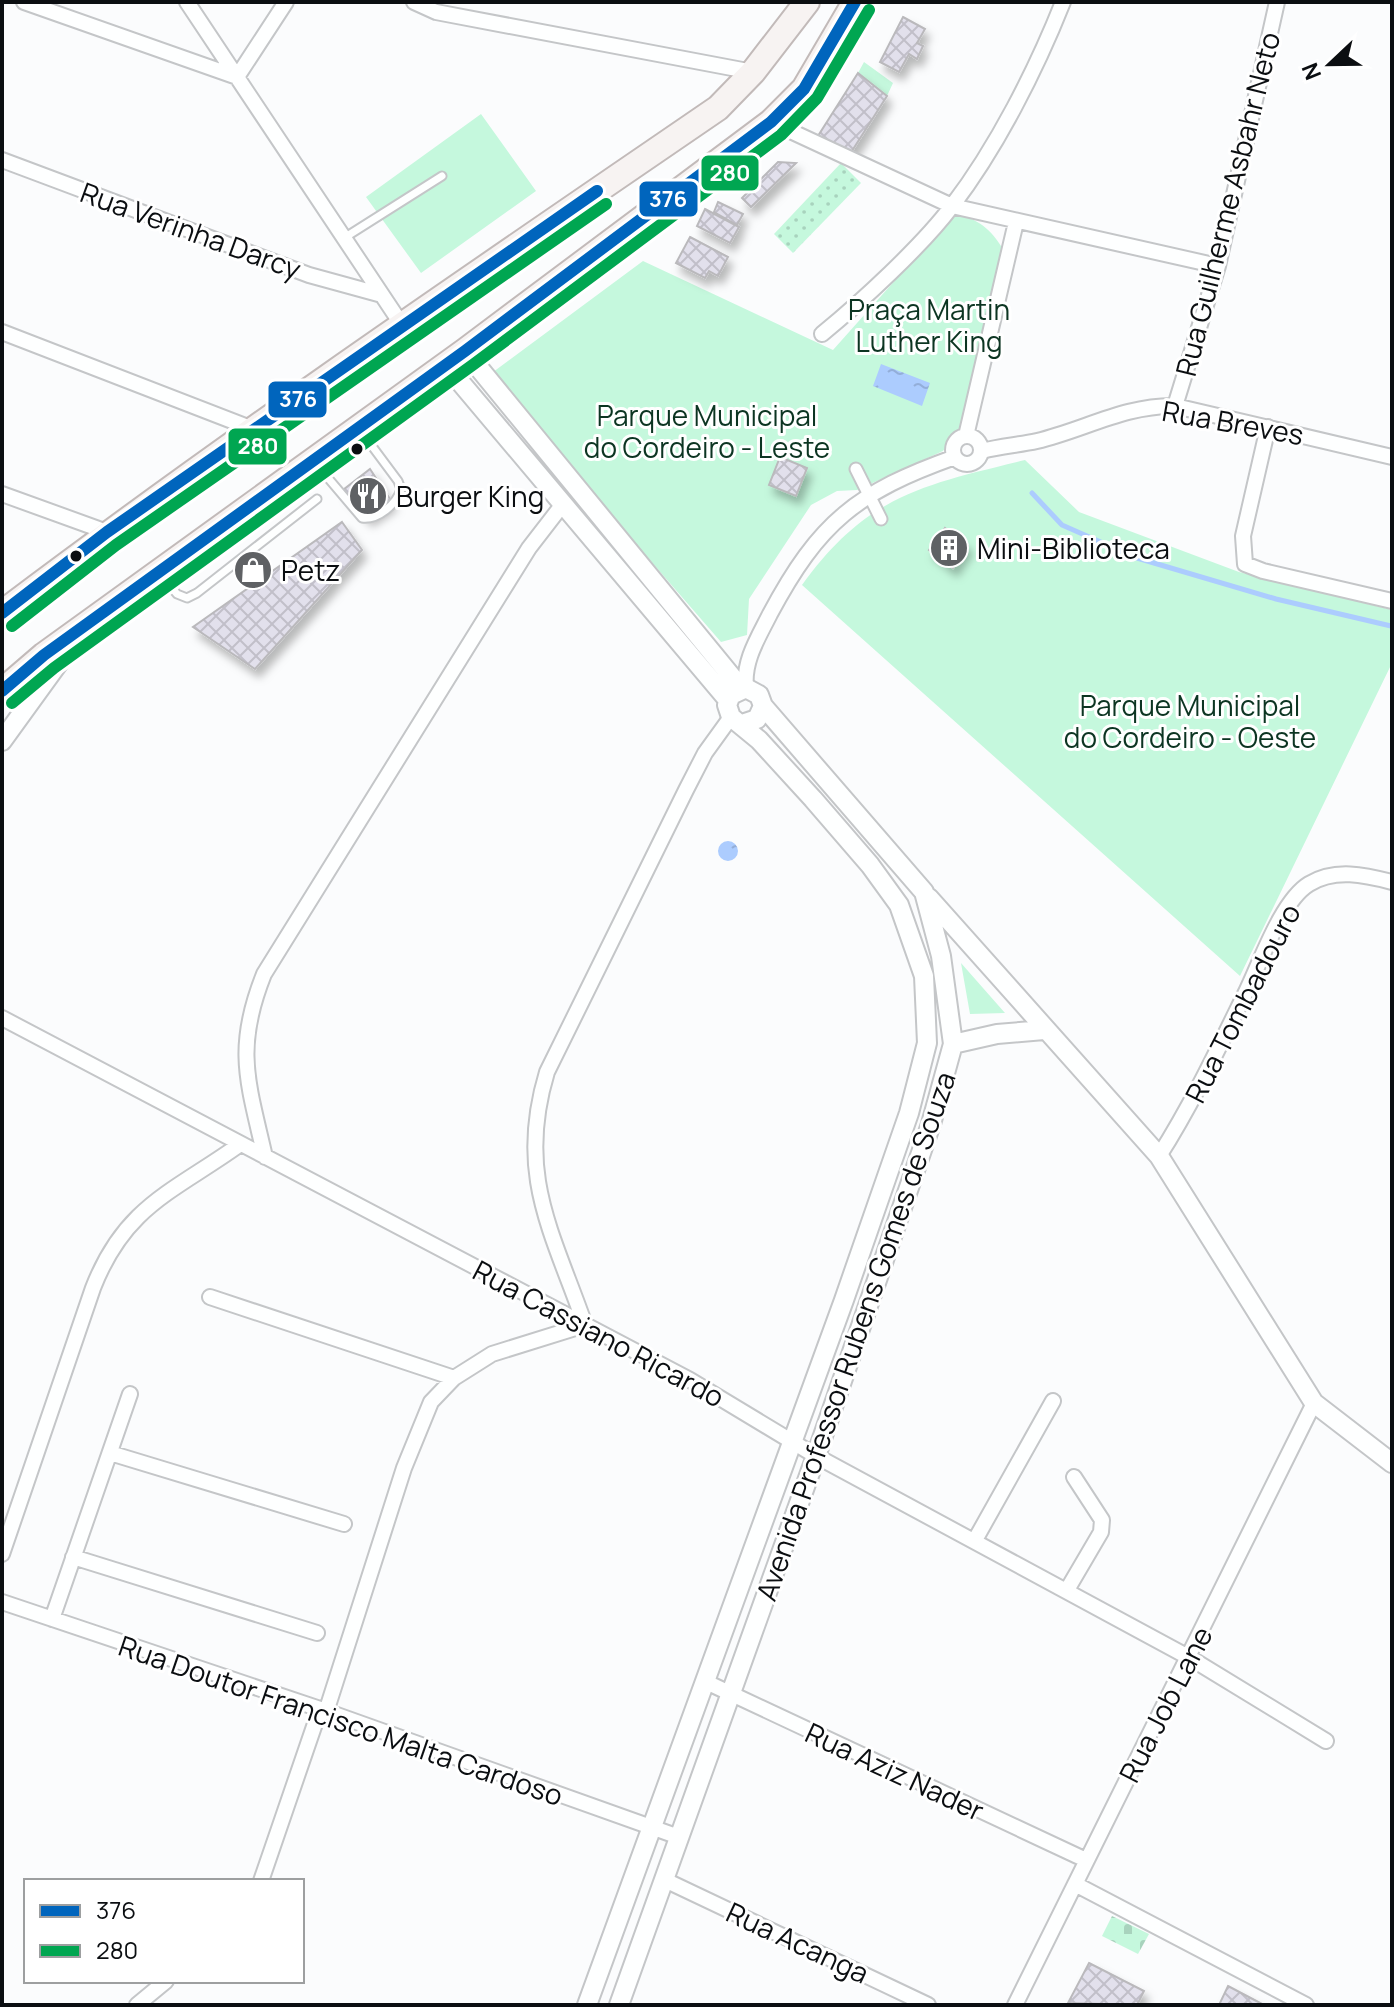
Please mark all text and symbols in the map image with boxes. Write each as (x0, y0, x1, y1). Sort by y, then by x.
north arrow (1290, 24, 1370, 104)
street label: Rua Guilherme Asbahr Neto (1166, 28, 1288, 380)
text: N (1295, 59, 1328, 84)
line badge: 280 (700, 154, 760, 192)
text: 280 (709, 158, 751, 188)
street label: Rua Verinha Darcy (76, 172, 307, 288)
line badge: 376 (638, 180, 699, 218)
text: 376 (649, 184, 687, 214)
park label: Praça Martin Luther King (848, 290, 1010, 360)
line badge: 376 (267, 380, 328, 419)
text: 376 (279, 384, 317, 414)
street label: Rua Breves (1159, 391, 1307, 453)
park label: Parque Municipal do Cordeiro - Leste (584, 396, 830, 466)
line badge: 280 (227, 427, 288, 466)
text: 280 (237, 431, 279, 461)
unlabelled marker (349, 441, 365, 457)
restaurant icon: Burger King (347, 475, 389, 517)
place label: Burger King (396, 477, 544, 515)
building icon: Mini-Biblioteca (928, 527, 970, 569)
place label: Mini-Biblioteca (977, 529, 1170, 567)
unlabelled marker (68, 548, 84, 564)
shop icon: Petz (232, 549, 274, 591)
place label: Petz (281, 551, 340, 589)
park label: Parque Municipal do Cordeiro - Oeste (1064, 686, 1316, 756)
street label: Rua Tombadouro (1175, 897, 1309, 1109)
street label: Avenida Professor Rubens Gomes de Souza (746, 1067, 964, 1605)
street label: Rua Cassiano Ricardo (467, 1251, 731, 1415)
street label: Rua Job Lane (1109, 1620, 1221, 1788)
street label: Rua Doutor Francisco Malta Cardoso (114, 1626, 568, 1814)
street label: Rua Aziz Nader (800, 1713, 990, 1829)
legend (24, 1879, 304, 1983)
street label: Rua Acanga (721, 1892, 875, 1992)
text: 376 (96, 1893, 136, 1926)
text: 280 (96, 1933, 138, 1966)

